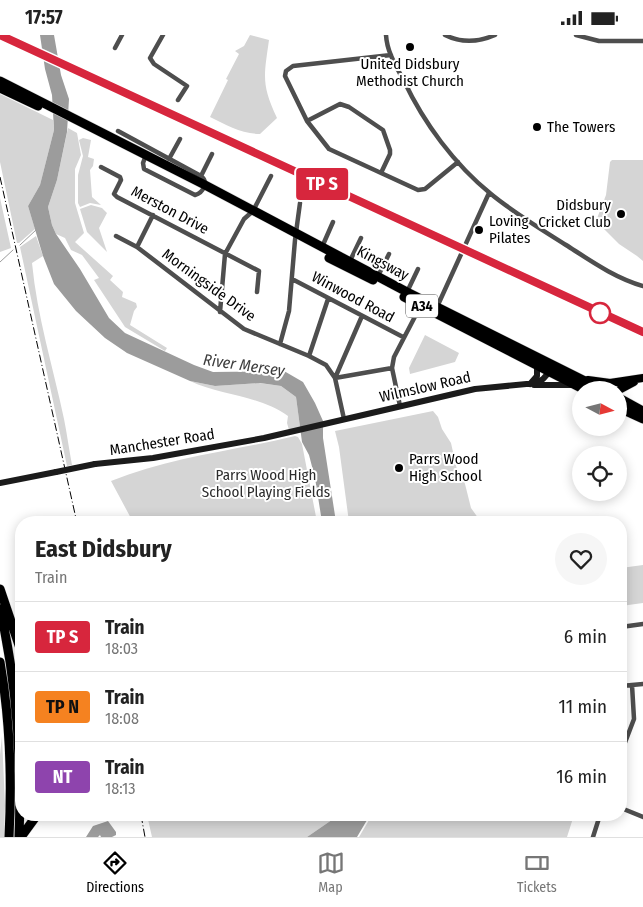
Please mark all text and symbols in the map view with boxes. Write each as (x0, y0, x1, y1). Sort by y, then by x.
text: 17:57 (25, 6, 63, 29)
marker: United Didsbury Methodist Church (404, 41, 416, 53)
place label: United Didsbury Methodist Church (356, 55, 464, 90)
place label: The Towers (547, 118, 615, 136)
marker: The Towers (531, 121, 543, 133)
line badge: TP S (287, 168, 357, 200)
text: TP S (306, 173, 338, 195)
street label: Merston Drive (128, 182, 212, 238)
place label: Didsbury Cricket Club (538, 196, 611, 231)
marker: Didsbury Cricket Club (615, 208, 627, 220)
place label: Loving Pilates (489, 212, 530, 247)
marker: Loving Pilates (473, 224, 485, 236)
street label: Kingsway (354, 242, 412, 284)
street label: Morningside Drive (159, 245, 259, 325)
street label: Winwood Road (309, 268, 397, 326)
road number: A34 (406, 295, 438, 317)
unlabelled marker (589, 302, 611, 324)
water label: River Mersey (202, 350, 287, 380)
street label: Wilmslow Road (378, 368, 472, 406)
north arrow (572, 381, 628, 436)
map controls (572, 381, 627, 501)
street label: Manchester Road (108, 425, 216, 459)
button: locate (572, 446, 627, 501)
place label: Parrs Wood High School (409, 450, 482, 485)
marker: Parrs Wood High School (393, 462, 405, 474)
park label: Parrs Wood High School Playing Fields (202, 466, 330, 501)
button: heart (555, 533, 607, 585)
text: East Didsbury (35, 535, 172, 563)
text: Train (35, 568, 67, 587)
text: Train (105, 616, 144, 639)
text: 6 min (564, 625, 607, 648)
text: TP S (47, 626, 78, 648)
text: 18:03 (105, 639, 138, 658)
text: Train (105, 686, 144, 709)
text: 11 min (559, 695, 607, 718)
text: TP N (46, 696, 79, 718)
text: 18:08 (105, 709, 139, 728)
text: Train (105, 756, 144, 779)
text: 16 min (556, 765, 607, 788)
text: NT (53, 766, 72, 788)
text: 18:13 (105, 779, 135, 798)
tab: Directions (86, 849, 144, 896)
tab: Map (317, 849, 345, 896)
tab: Tickets (517, 849, 557, 896)

